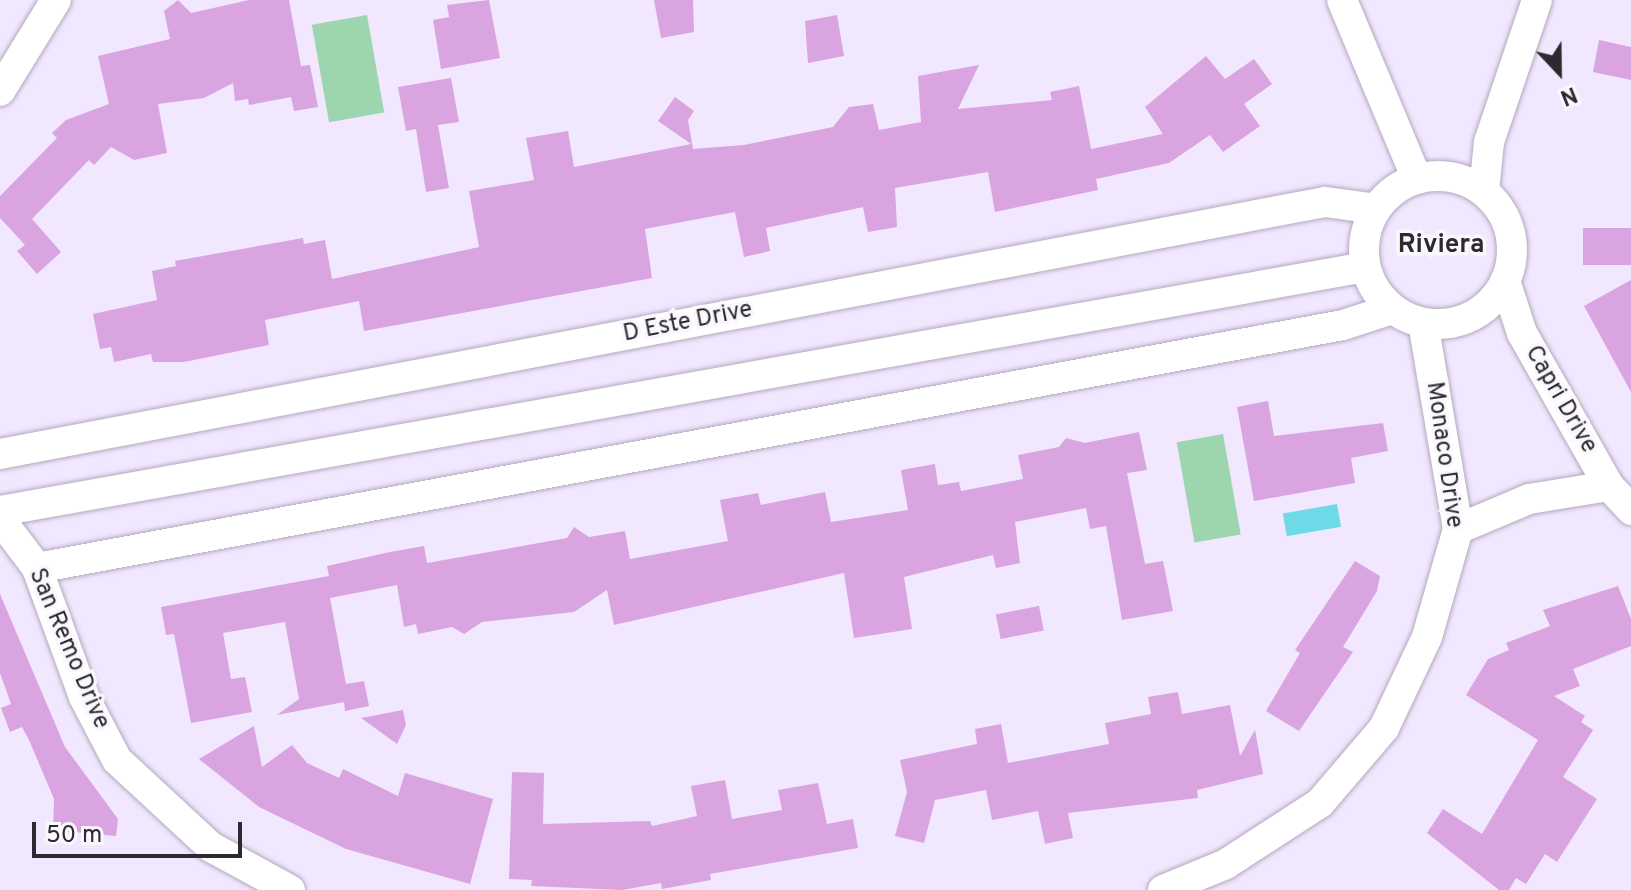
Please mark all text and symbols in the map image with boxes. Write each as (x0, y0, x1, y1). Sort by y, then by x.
north arrow (1519, 32, 1599, 112)
text: N (1556, 79, 1581, 110)
district label: Riviera (1398, 230, 1484, 262)
street label: D Este Drive (621, 296, 755, 350)
street label: Capri Drive (1518, 341, 1602, 459)
street label: Monaco Drive (1418, 380, 1468, 530)
street label: San Remo Drive (21, 564, 115, 734)
scale bar (36, 806, 246, 856)
text: 50 m (46, 821, 102, 851)

